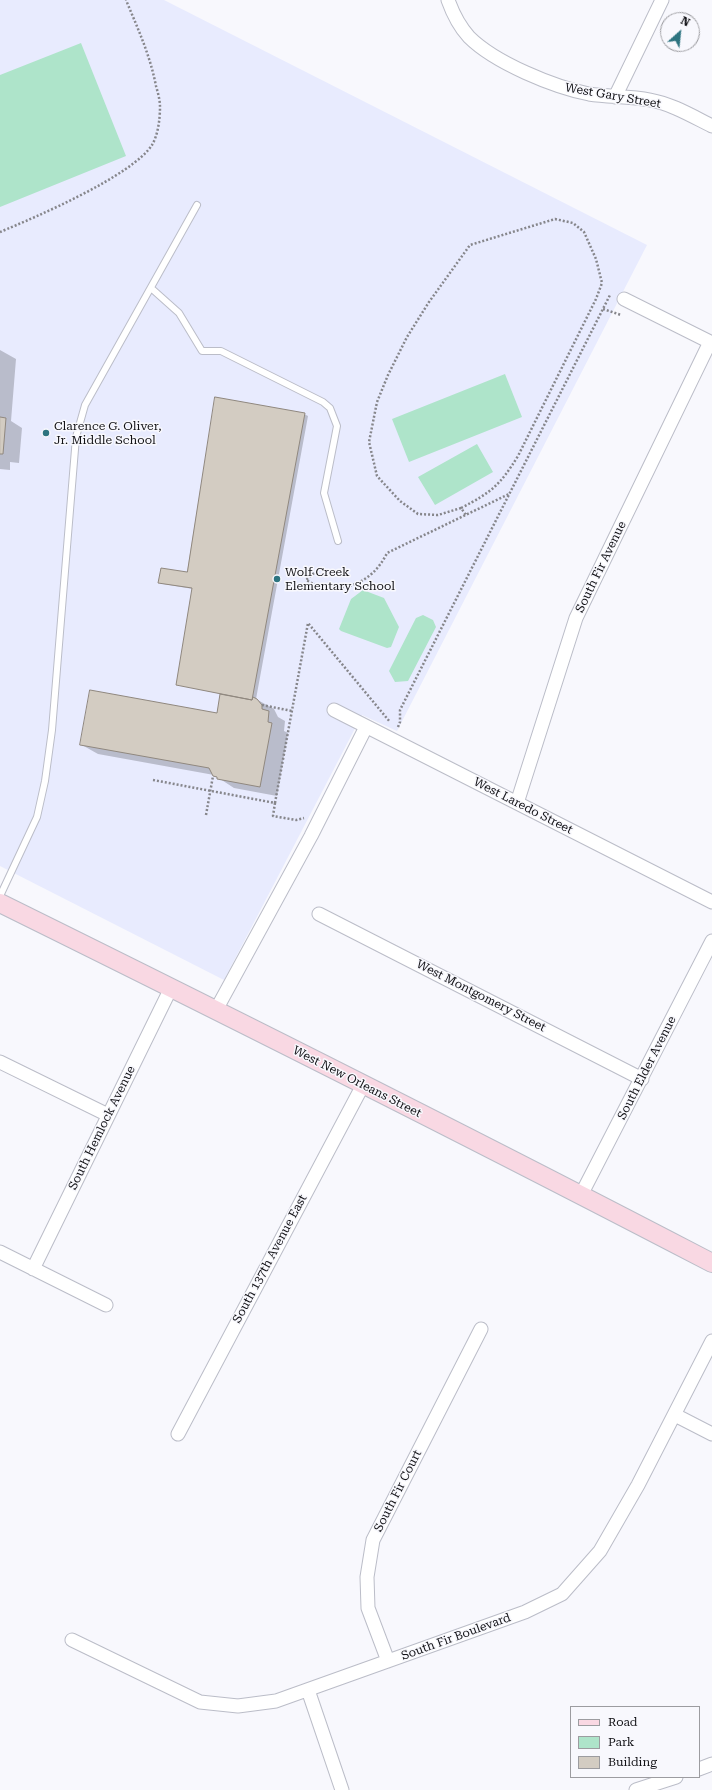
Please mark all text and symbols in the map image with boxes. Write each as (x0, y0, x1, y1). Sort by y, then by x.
north arrow (660, 12, 700, 52)
text: N (678, 14, 692, 29)
street label: West Gary Street (564, 80, 662, 112)
place label: Clarence G. Oliver, Jr. Middle School (54, 419, 161, 447)
marker: Clarence G. Oliver, Jr. Middle School (41, 428, 51, 438)
street label: South Fir Avenue (573, 519, 629, 615)
place label: Wolf Creek Elementary School (285, 565, 395, 593)
marker: Wolf Creek Elementary School (272, 574, 282, 584)
street label: West Laredo Street (471, 775, 575, 837)
street label: West Montgomery Street (414, 957, 548, 1035)
street label: South Elder Avenue (615, 1014, 679, 1122)
street label: West New Orleans Street (290, 1043, 424, 1121)
street label: South Hemlock Avenue (66, 1064, 138, 1192)
street label: South 137th Avenue East (230, 1192, 310, 1326)
street label: South Fir Court (371, 1448, 425, 1534)
street label: South Fir Boulevard (399, 1610, 513, 1664)
legend (570, 1706, 700, 1778)
text: Road (608, 1715, 637, 1729)
text: Park (608, 1735, 634, 1749)
text: Building (608, 1755, 657, 1769)

